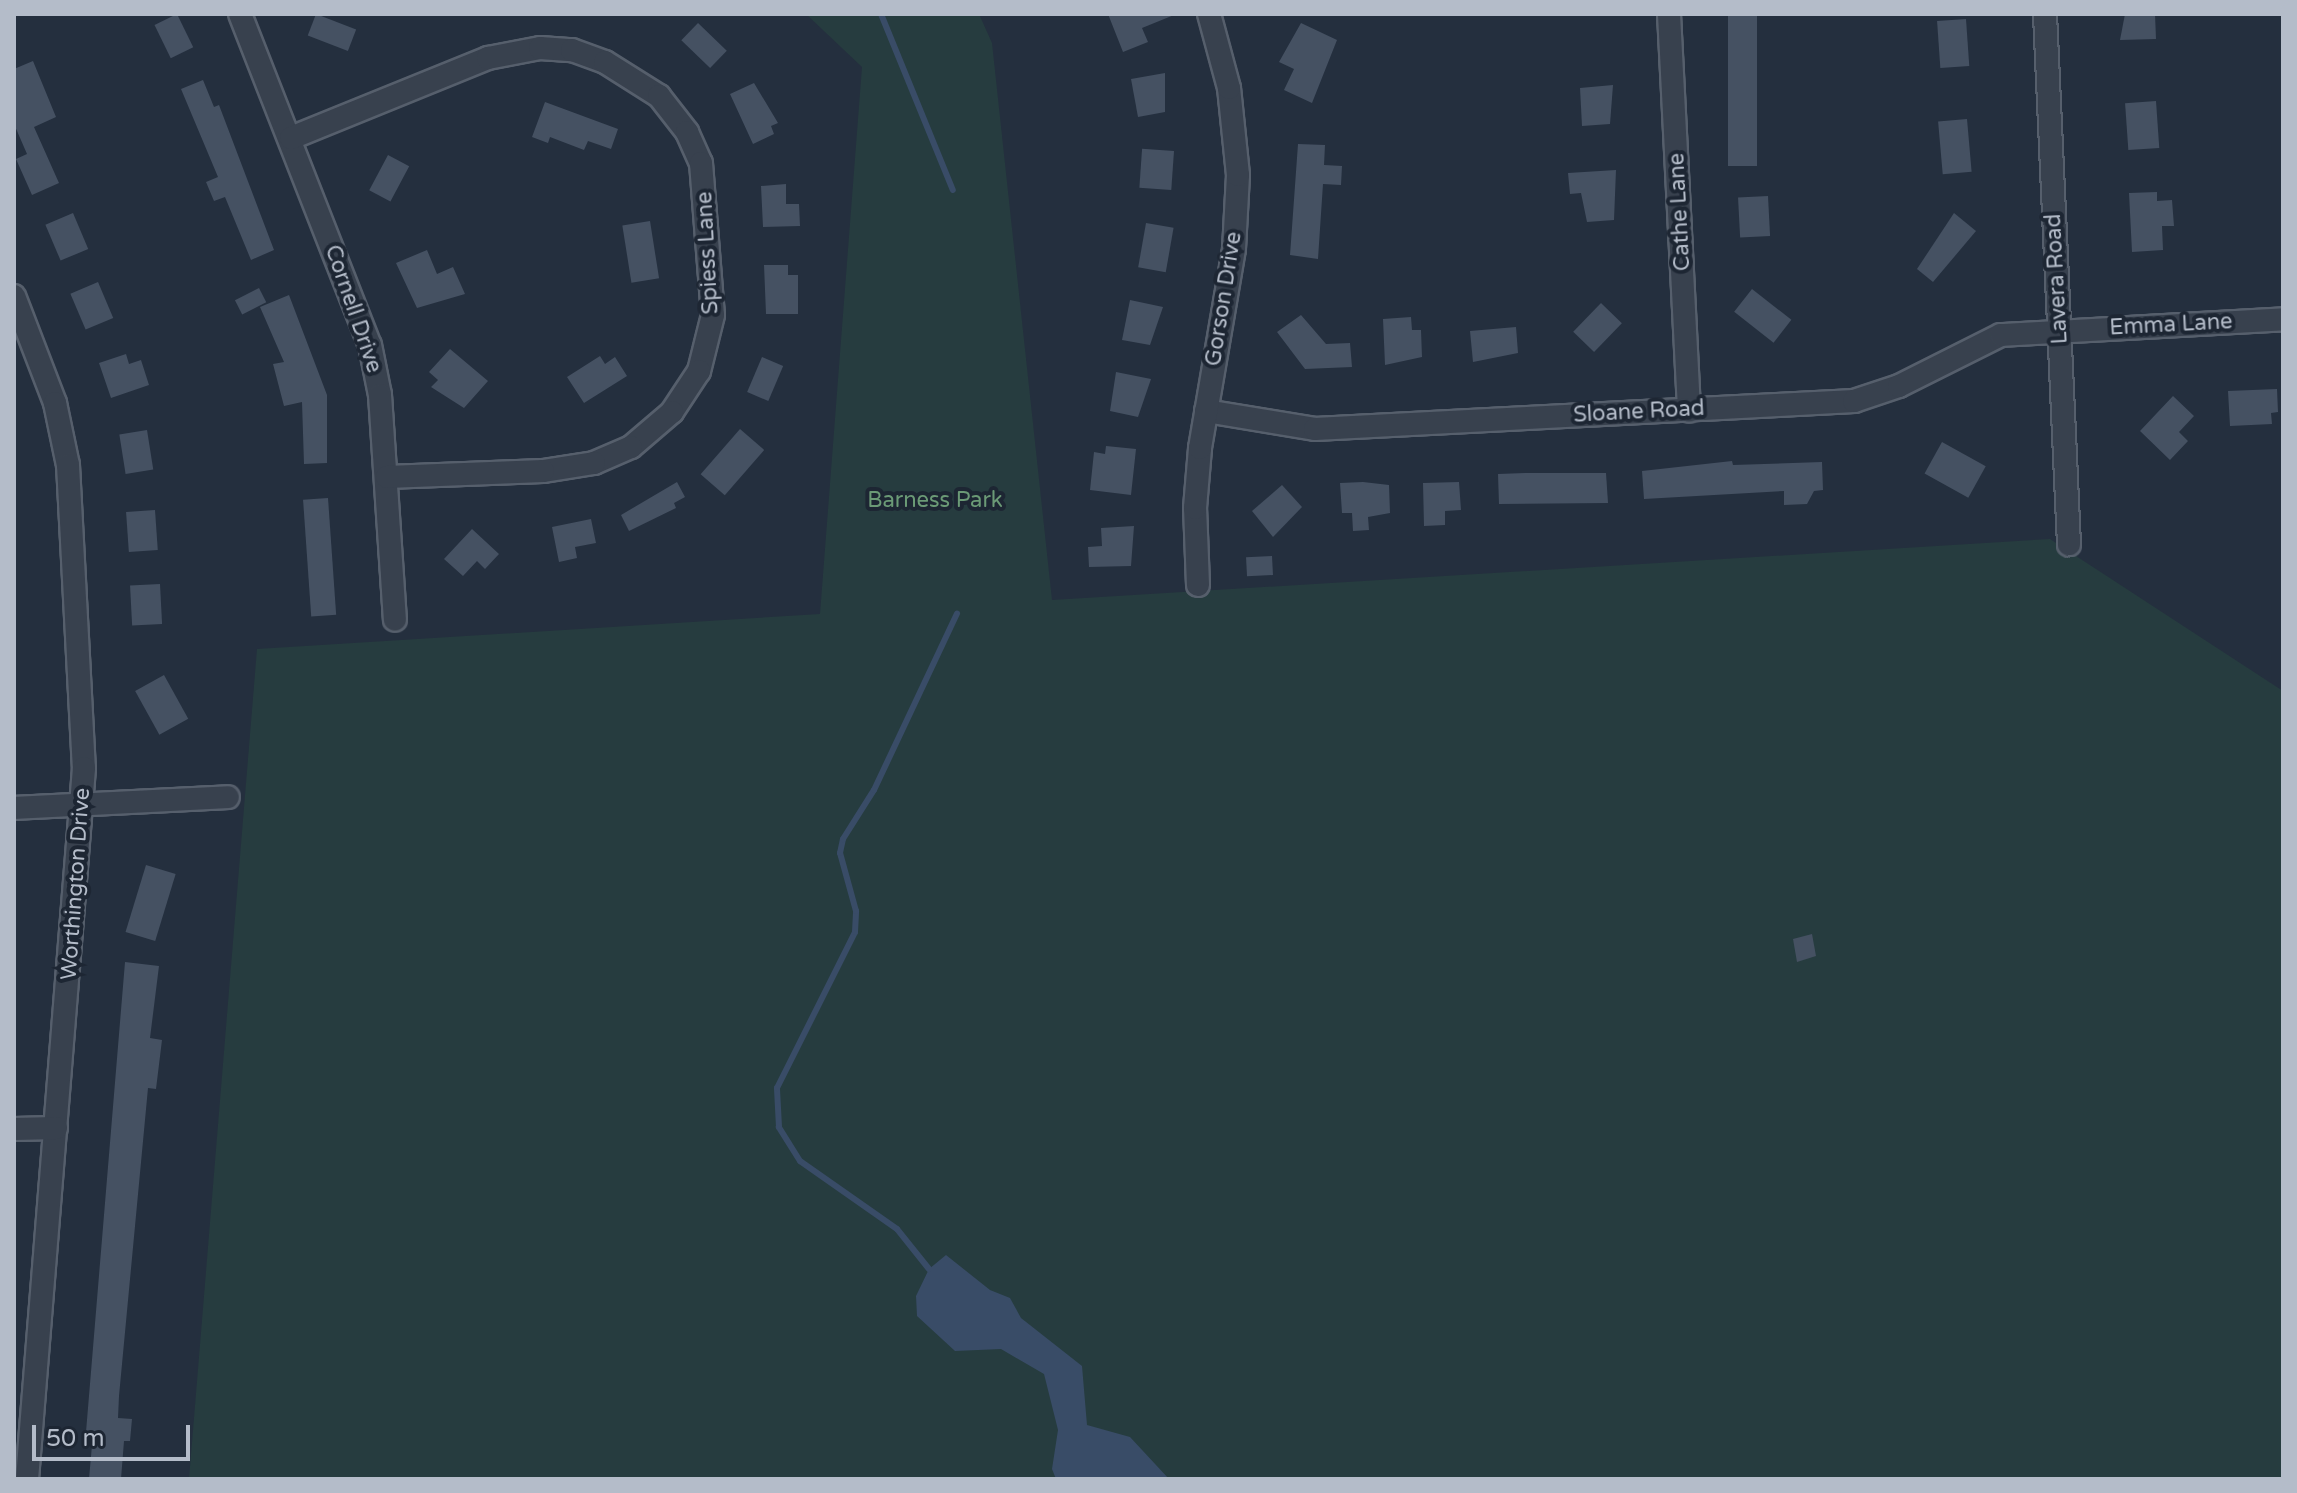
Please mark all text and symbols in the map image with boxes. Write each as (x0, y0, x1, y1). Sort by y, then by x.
street label: Cathe Lane (1664, 152, 1696, 272)
street label: Spiess Lane (692, 191, 724, 315)
street label: Lavera Road (2040, 213, 2074, 345)
street label: Gorson Drive (1200, 230, 1248, 368)
street label: Cornell Drive (319, 242, 387, 376)
street label: Emma Lane (2109, 309, 2233, 341)
street label: Sloane Road (1573, 395, 1705, 429)
park label: Barness Park (867, 488, 1003, 514)
street label: Worthington Drive (56, 787, 96, 981)
scale bar (36, 1409, 194, 1459)
text: 50 m (46, 1424, 104, 1453)

